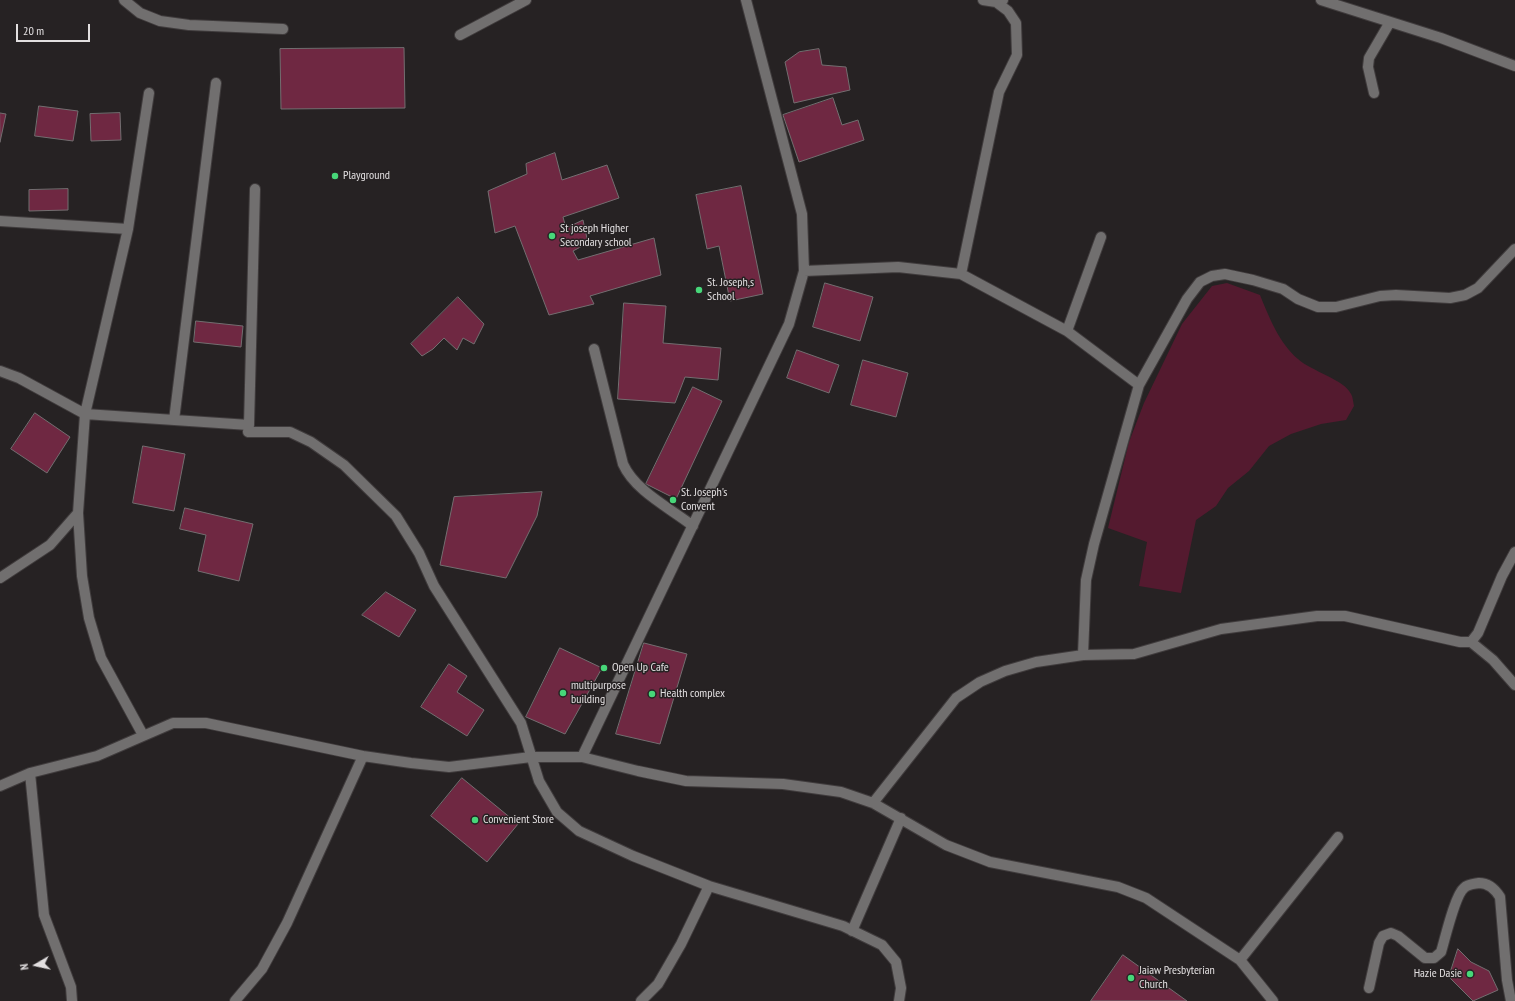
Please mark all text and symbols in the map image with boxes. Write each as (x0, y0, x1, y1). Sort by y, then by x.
scale bar (18, 16, 92, 42)
text: 20 m (23, 23, 44, 38)
place label: Playground (343, 169, 390, 183)
marker: Playground (330, 171, 340, 181)
place label: St joseph Higher Secondary school (560, 222, 632, 250)
marker: St joseph Higher Secondary school (547, 231, 557, 241)
place label: St. Joseph,s School (707, 276, 754, 304)
marker: St. Joseph,s School (694, 285, 704, 295)
place label: St. Joseph's Convent (681, 486, 727, 514)
marker: St. Joseph's Convent (668, 495, 678, 505)
place label: Open Up Cafe (612, 661, 669, 675)
marker: Open Up Cafe (599, 663, 609, 673)
place label: multipurpose building (571, 679, 626, 707)
place label: Health complex (660, 687, 725, 701)
marker: multipurpose building (558, 688, 568, 698)
marker: Health complex (647, 689, 657, 699)
place label: Convenient Store (483, 813, 554, 827)
marker: Convenient Store (470, 815, 480, 825)
north arrow (16, 945, 56, 985)
text: N (17, 963, 32, 971)
place label: Jaiaw Presbyterian Church (1139, 964, 1215, 992)
place label: Hazie Dasie (1414, 967, 1462, 981)
marker: Hazie Dasie (1465, 969, 1475, 979)
marker: Jaiaw Presbyterian Church (1126, 973, 1136, 983)

